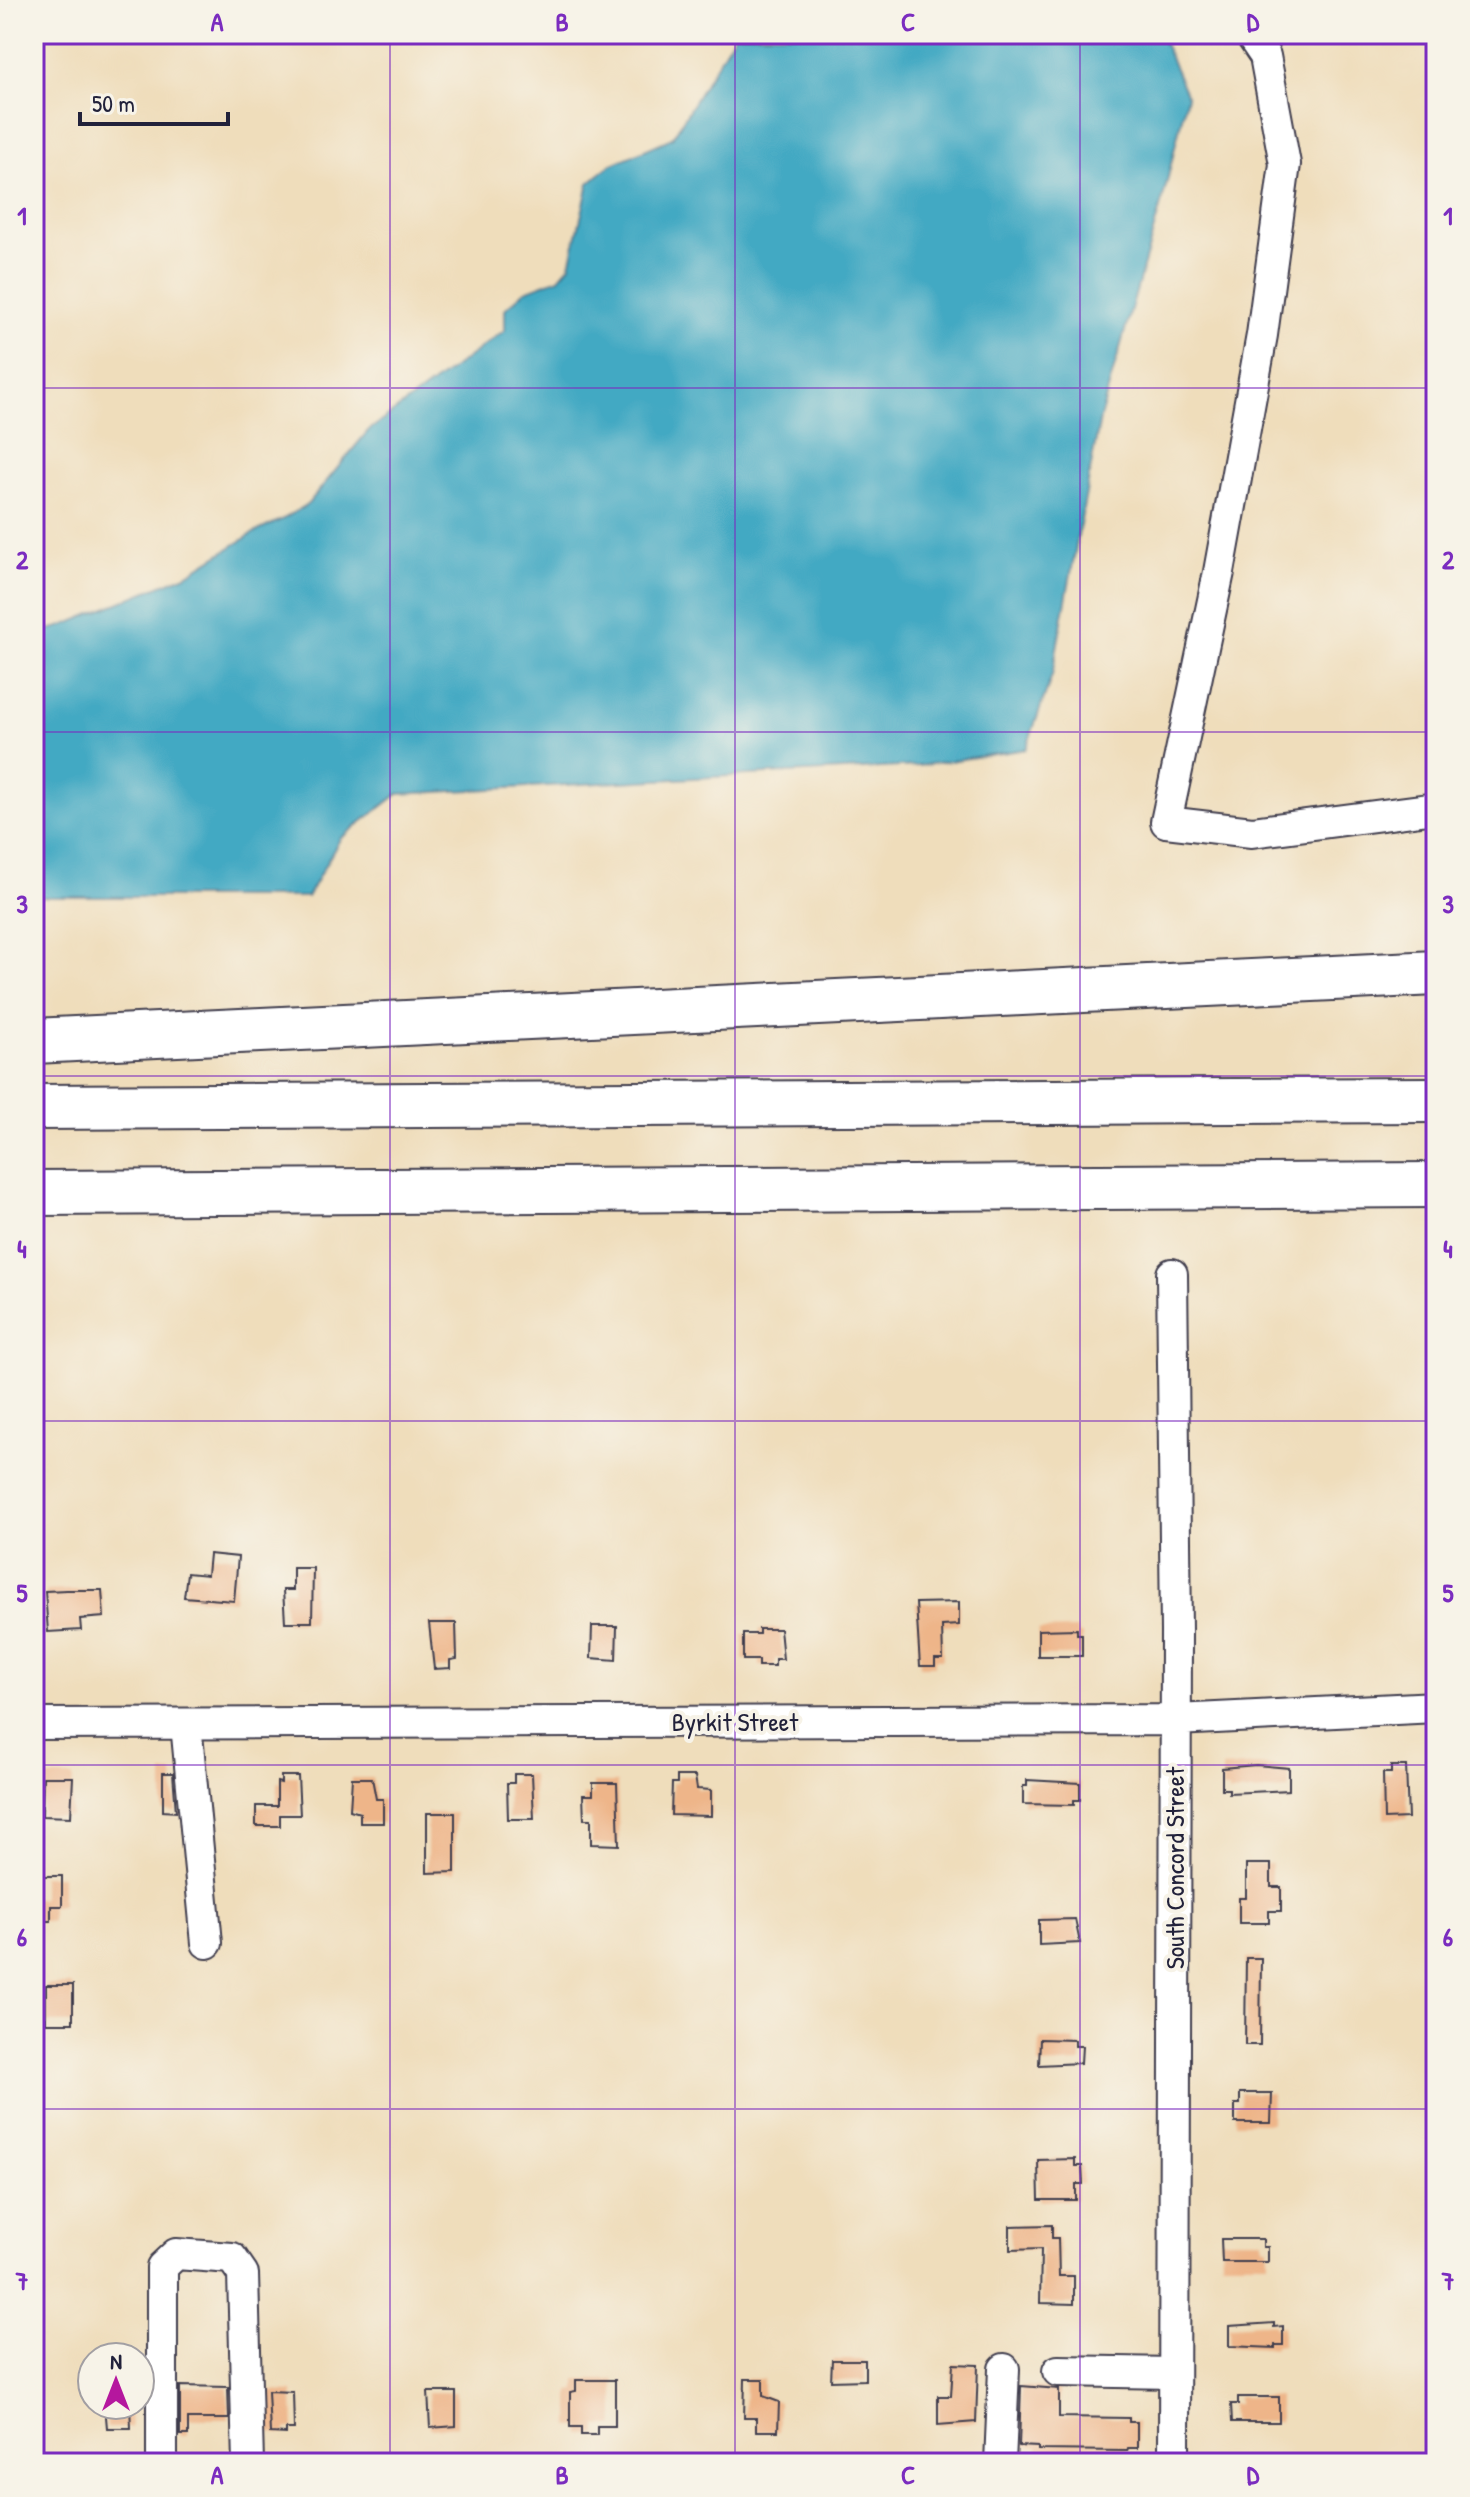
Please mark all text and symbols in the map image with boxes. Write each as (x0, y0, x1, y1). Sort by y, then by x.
text: A (211, 4, 224, 39)
text: B (555, 4, 569, 39)
text: C (901, 4, 915, 39)
text: D (1247, 4, 1260, 39)
scale bar (80, 76, 228, 126)
text: 50 m (92, 87, 135, 119)
text: 1 (17, 198, 27, 233)
text: 1 (1443, 198, 1453, 233)
text: 2 (16, 542, 29, 577)
text: 2 (1442, 542, 1455, 577)
text: 3 (16, 886, 28, 921)
text: 3 (1442, 886, 1454, 921)
text: 4 (17, 1231, 27, 1266)
text: 4 (1443, 1231, 1453, 1266)
text: 5 (17, 1575, 28, 1610)
text: 5 (1443, 1575, 1454, 1610)
street label: Byrkit Street (672, 1704, 799, 1739)
street label: South Concord Street (1157, 1766, 1192, 1969)
text: 6 (17, 1919, 28, 1954)
text: 6 (1443, 1919, 1454, 1954)
text: 7 (15, 2263, 29, 2298)
text: 7 (1441, 2263, 1455, 2298)
north arrow (76, 2341, 156, 2421)
text: N (110, 2346, 122, 2376)
text: A (211, 2457, 224, 2492)
text: B (555, 2457, 569, 2492)
text: C (901, 2457, 915, 2492)
text: D (1247, 2457, 1260, 2492)

